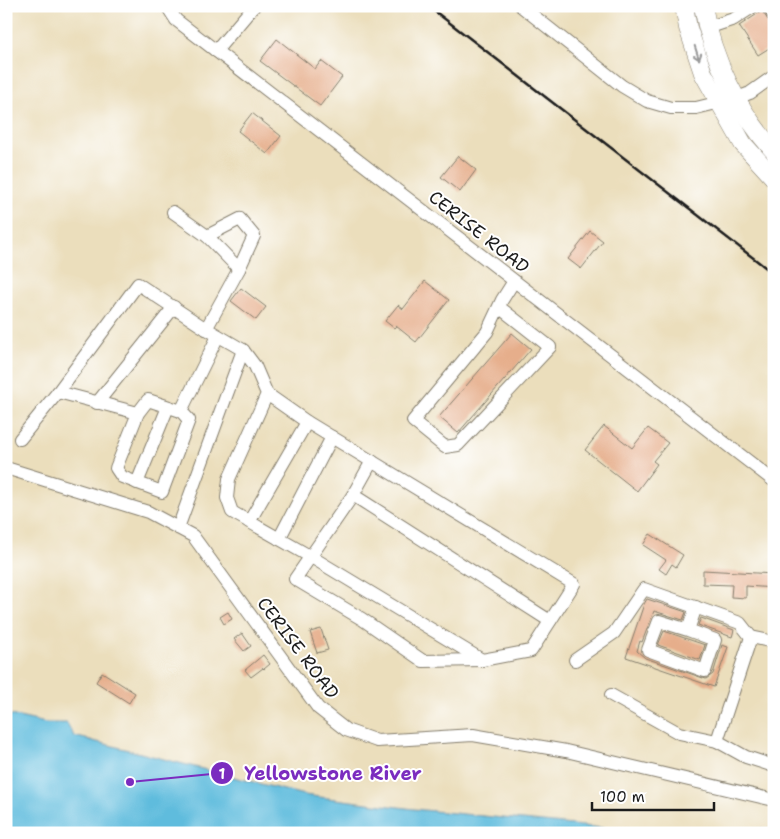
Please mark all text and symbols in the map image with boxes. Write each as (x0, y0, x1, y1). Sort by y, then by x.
one-way arrow (692, 45, 702, 61)
street label: CERISE ROAD (424, 185, 534, 279)
street label: CERISE ROAD (252, 592, 344, 704)
callout: Yellowstone River (209, 756, 432, 790)
text: Yellowstone River (244, 761, 422, 786)
text: 1 (219, 764, 226, 784)
scale bar (592, 779, 715, 811)
text: 100 m (600, 787, 645, 807)

